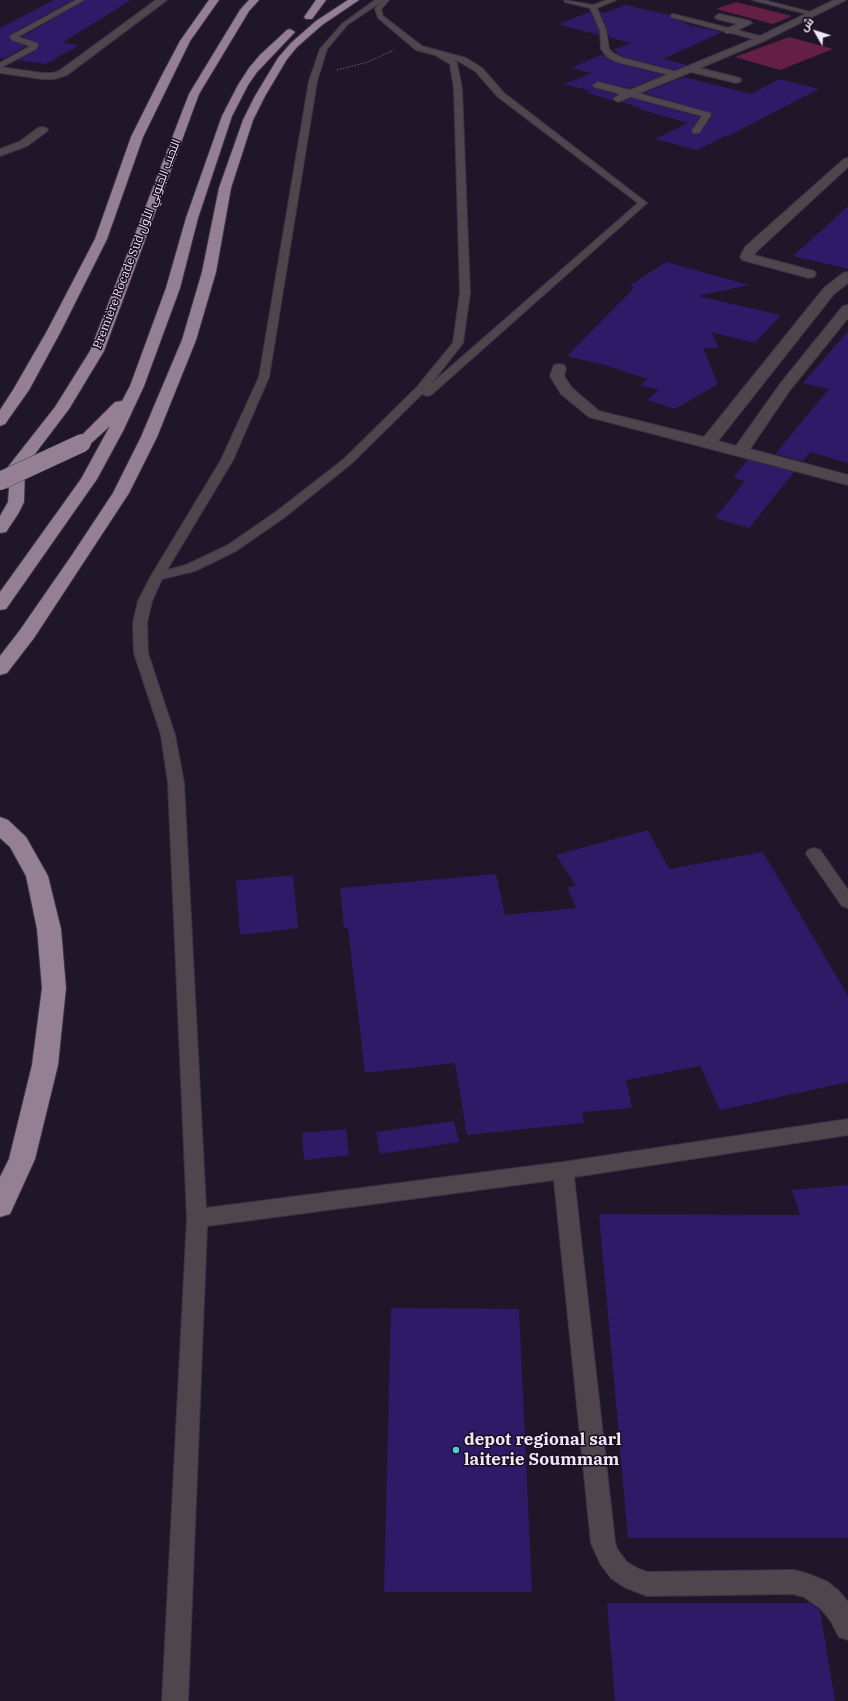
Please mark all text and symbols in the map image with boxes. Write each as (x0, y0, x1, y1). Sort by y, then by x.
north arrow (796, 12, 836, 52)
text: ش (797, 15, 817, 34)
street label: Première Rocade Sud التجنب الجنوبي الأول (90, 137, 184, 351)
place label: depot regional sarl laiterie Soummam (464, 1430, 622, 1470)
marker: depot regional sarl laiterie Soummam (451, 1445, 461, 1455)

